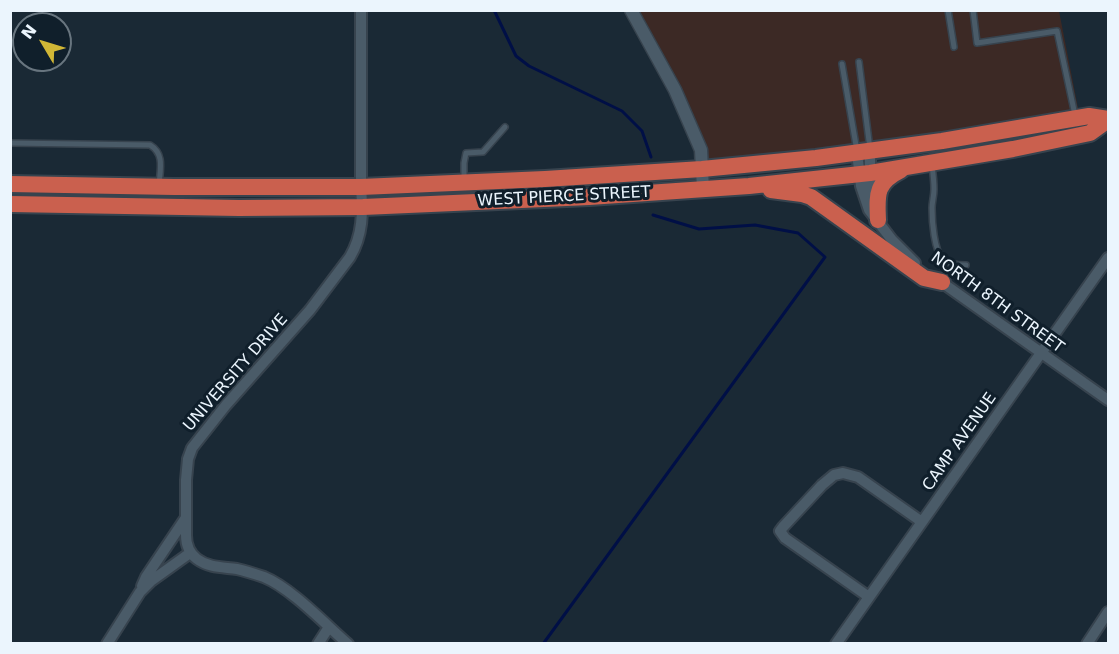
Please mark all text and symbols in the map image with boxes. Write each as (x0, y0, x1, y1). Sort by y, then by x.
north arrow (12, 12, 72, 72)
text: N (17, 21, 41, 43)
street label: WEST PIERCE STREET (477, 183, 651, 211)
street label: NORTH 8TH STREET (927, 248, 1067, 358)
street label: UNIVERSITY DRIVE (180, 310, 292, 436)
street label: CAMP AVENUE (919, 389, 1001, 495)

